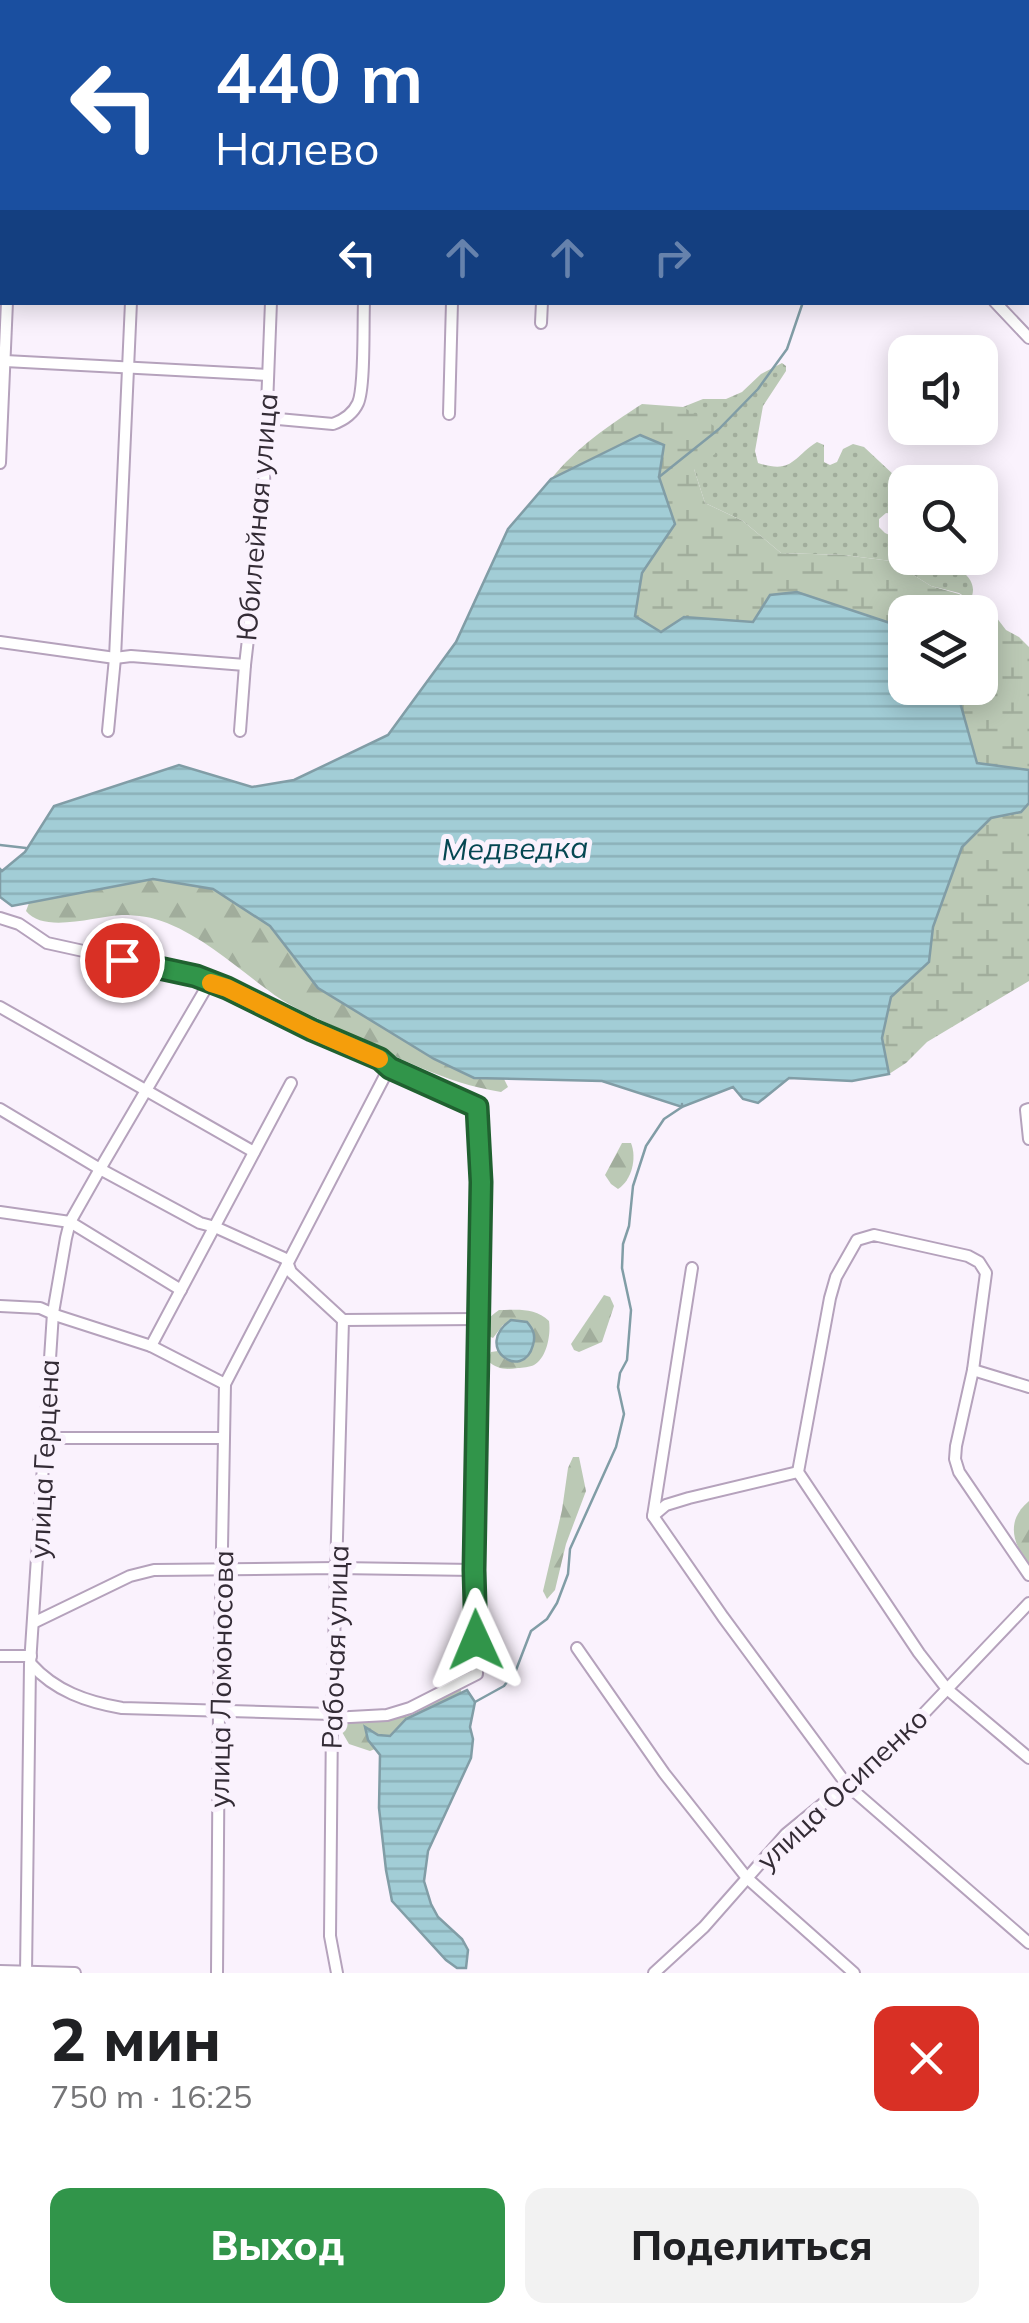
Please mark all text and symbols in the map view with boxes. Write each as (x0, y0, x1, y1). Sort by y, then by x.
text: 440 m (215, 33, 423, 121)
icon: left (50, 40, 180, 170)
text: Налево (215, 120, 380, 176)
icon: left (330, 230, 385, 285)
icon: ahead (435, 230, 490, 285)
icon: ahead (540, 230, 595, 285)
icon: right (645, 230, 700, 285)
map controls (888, 335, 998, 705)
button: sound (888, 335, 998, 445)
street label: Юбилейная улица (228, 391, 285, 642)
button: search (888, 465, 998, 575)
button: layers (888, 595, 998, 705)
water label: Медведка (441, 828, 589, 868)
pin (80, 918, 165, 1003)
icon: arrive (95, 933, 150, 988)
street label: улица Герцена (21, 1358, 66, 1560)
street label: Рабочая улица (313, 1544, 356, 1750)
street label: улица Ломоносова (201, 1550, 240, 1808)
position arrow (424, 1588, 528, 1692)
street label: улица Осипенко (749, 1700, 935, 1877)
text: 2 мин (50, 2001, 221, 2076)
button: close (874, 2006, 979, 2111)
text: 750 m · 16:25 (50, 2076, 252, 2116)
button: Выход (50, 2188, 505, 2303)
button: Поделиться (525, 2188, 979, 2303)

